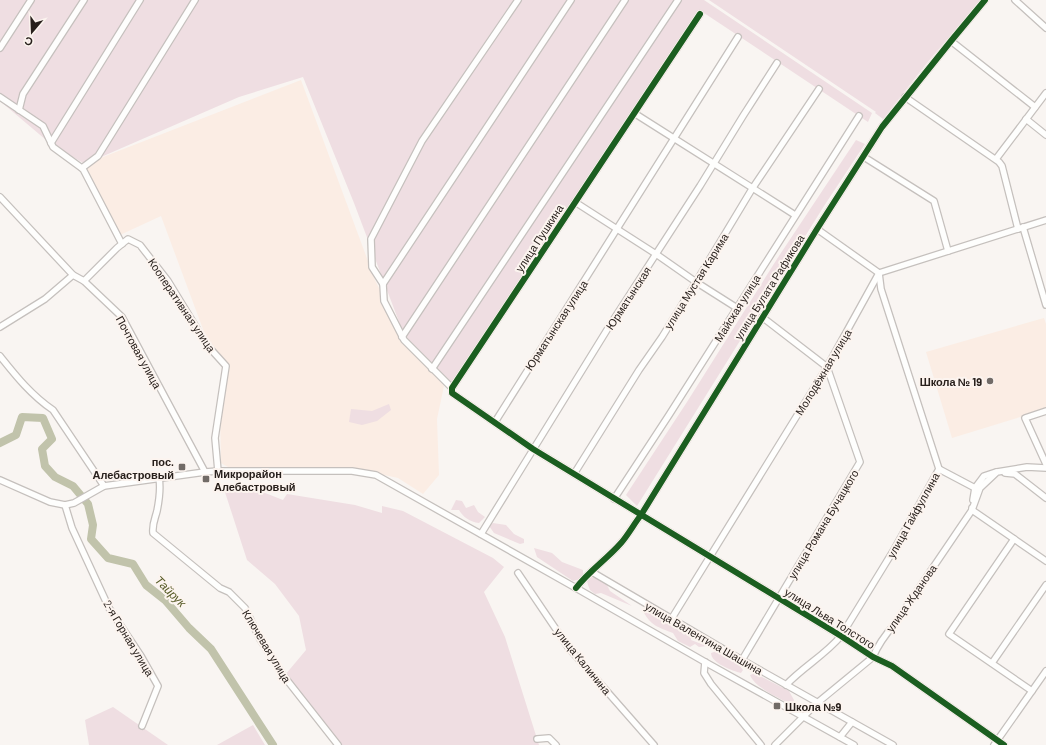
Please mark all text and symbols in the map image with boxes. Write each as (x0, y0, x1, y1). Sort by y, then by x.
north arrow (12, 12, 52, 52)
text: С (23, 34, 34, 49)
street label: улица Пушкина (512, 201, 566, 274)
street label: улица Мустая Карима (661, 230, 731, 331)
street label: улица Булата Рафикова (731, 231, 807, 342)
street label: Кооперативная улица (146, 256, 219, 355)
street label: Юрматынская (603, 264, 653, 332)
street label: Майская улица (711, 271, 763, 344)
street label: Юрматынская улица (522, 277, 590, 372)
street label: Почтовая улица (114, 314, 165, 391)
street label: Молодёжная улица (792, 326, 854, 417)
place label: Школа № 19 (920, 375, 982, 388)
marker: Школа № 19 (985, 376, 995, 386)
place label: пос. Алебастровый (92, 455, 174, 481)
marker: пос. Алебастровый (177, 462, 187, 472)
place label: Микрорайон Алебастровый (214, 467, 296, 493)
street label: улица Романа Бучацкого (785, 467, 861, 581)
street label: улица Гайфуллина (884, 469, 942, 560)
marker: Микрорайон Алебастровый (201, 474, 211, 484)
street label: улица Жданова (883, 561, 940, 634)
water label: Тайрук (152, 572, 190, 611)
street label: улица Льва Толстого (782, 585, 878, 651)
street label: 2-я Горная улица (101, 598, 157, 679)
street label: улица Валентина Шашина (643, 599, 766, 677)
street label: Ключевая улица (240, 607, 294, 686)
street label: улица Калинина (552, 625, 614, 698)
place label: Школа №9 (785, 700, 841, 713)
marker: Школа №9 (772, 701, 782, 711)

